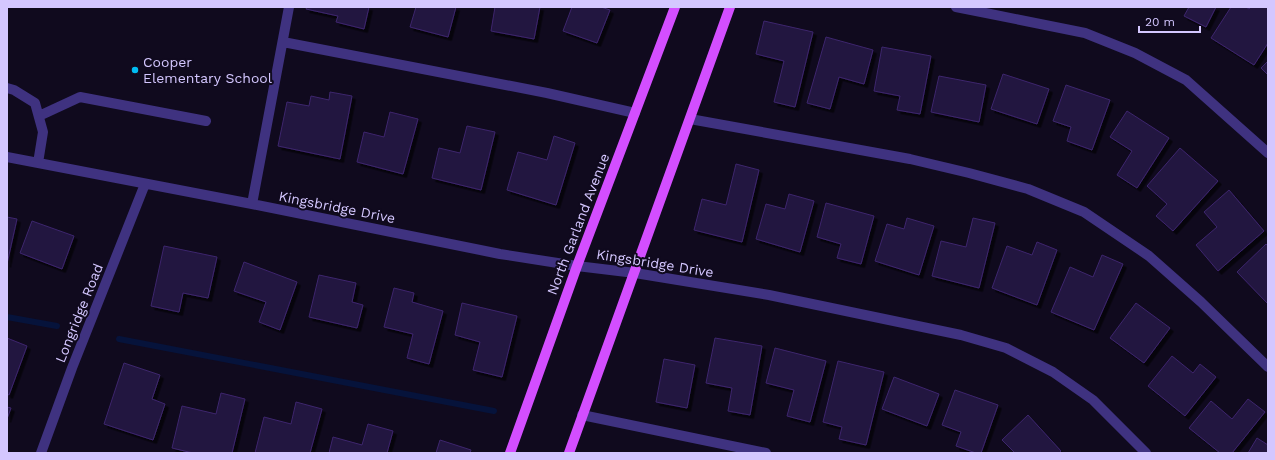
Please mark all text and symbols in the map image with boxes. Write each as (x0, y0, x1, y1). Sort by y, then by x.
scale bar (1139, 8, 1200, 34)
text: 20 m (1145, 15, 1175, 29)
place label: Cooper Elementary School (143, 54, 273, 86)
marker: Cooper Elementary School (130, 65, 140, 75)
street label: North Garland Avenue (544, 151, 612, 297)
street label: Kingsbridge Drive (277, 188, 397, 226)
street label: Kingsbridge Drive (595, 246, 715, 280)
street label: Longridge Road (52, 261, 106, 365)

